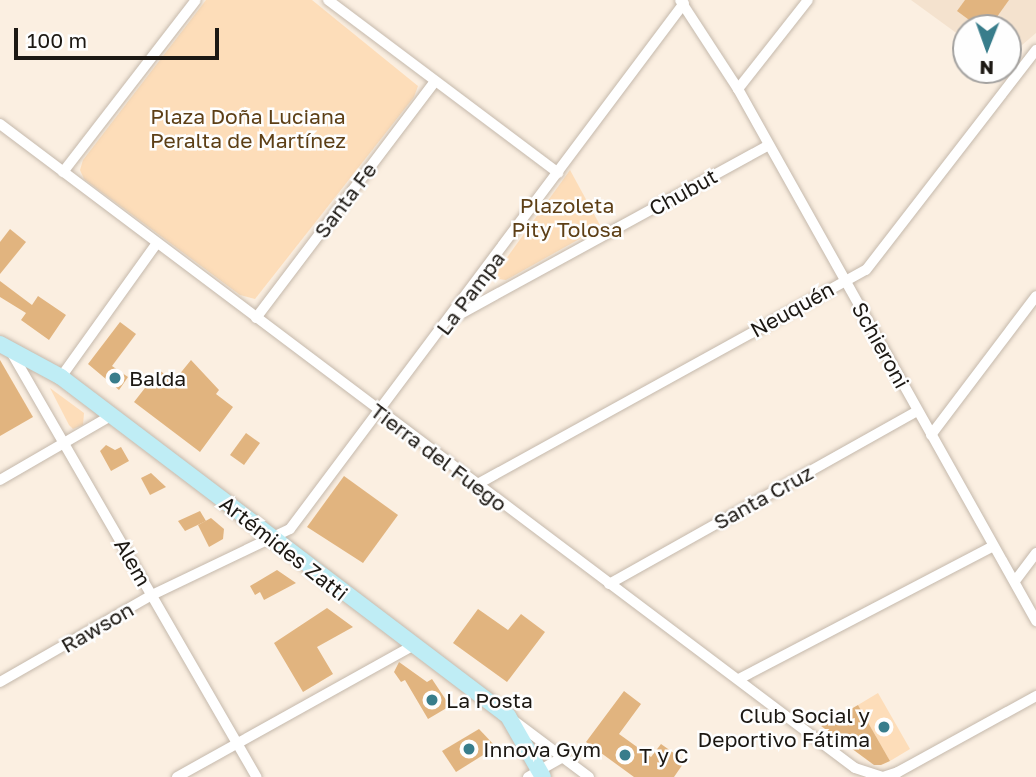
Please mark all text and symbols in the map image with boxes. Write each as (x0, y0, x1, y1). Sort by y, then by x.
scale bar (18, 14, 222, 58)
north arrow (952, 14, 1022, 84)
text: 100 m (27, 27, 87, 53)
text: N (979, 57, 994, 80)
park label: Plaza Doña Luciana Peralta de Martínez (150, 103, 346, 153)
street label: Santa Fe (308, 157, 382, 243)
street label: Chubut (645, 163, 721, 221)
park label: Plazoleta Pity Tolosa (511, 192, 623, 242)
street label: La Pampa (430, 246, 510, 340)
street label: Neuquén (746, 276, 838, 342)
street label: Schieroni (847, 297, 915, 393)
place label: Balda (129, 365, 186, 391)
marker: Balda (107, 370, 123, 386)
street label: Tierra del Fuego (366, 398, 512, 516)
street label: Santa Cruz (709, 459, 817, 535)
street label: Artémides Zatti (215, 490, 353, 606)
street label: Alem (109, 534, 157, 590)
street label: Rawson (56, 596, 138, 658)
place label: La Posta (446, 687, 533, 713)
marker: La Posta (424, 692, 440, 708)
place label: Club Social y Deportivo Fátima (698, 702, 870, 752)
marker: Club Social y Deportivo Fátima (876, 719, 892, 735)
place label: Innova Gym (483, 736, 601, 762)
marker: Innova Gym (461, 741, 477, 757)
place label: T y C (639, 742, 689, 768)
marker: T y C (617, 747, 633, 763)

